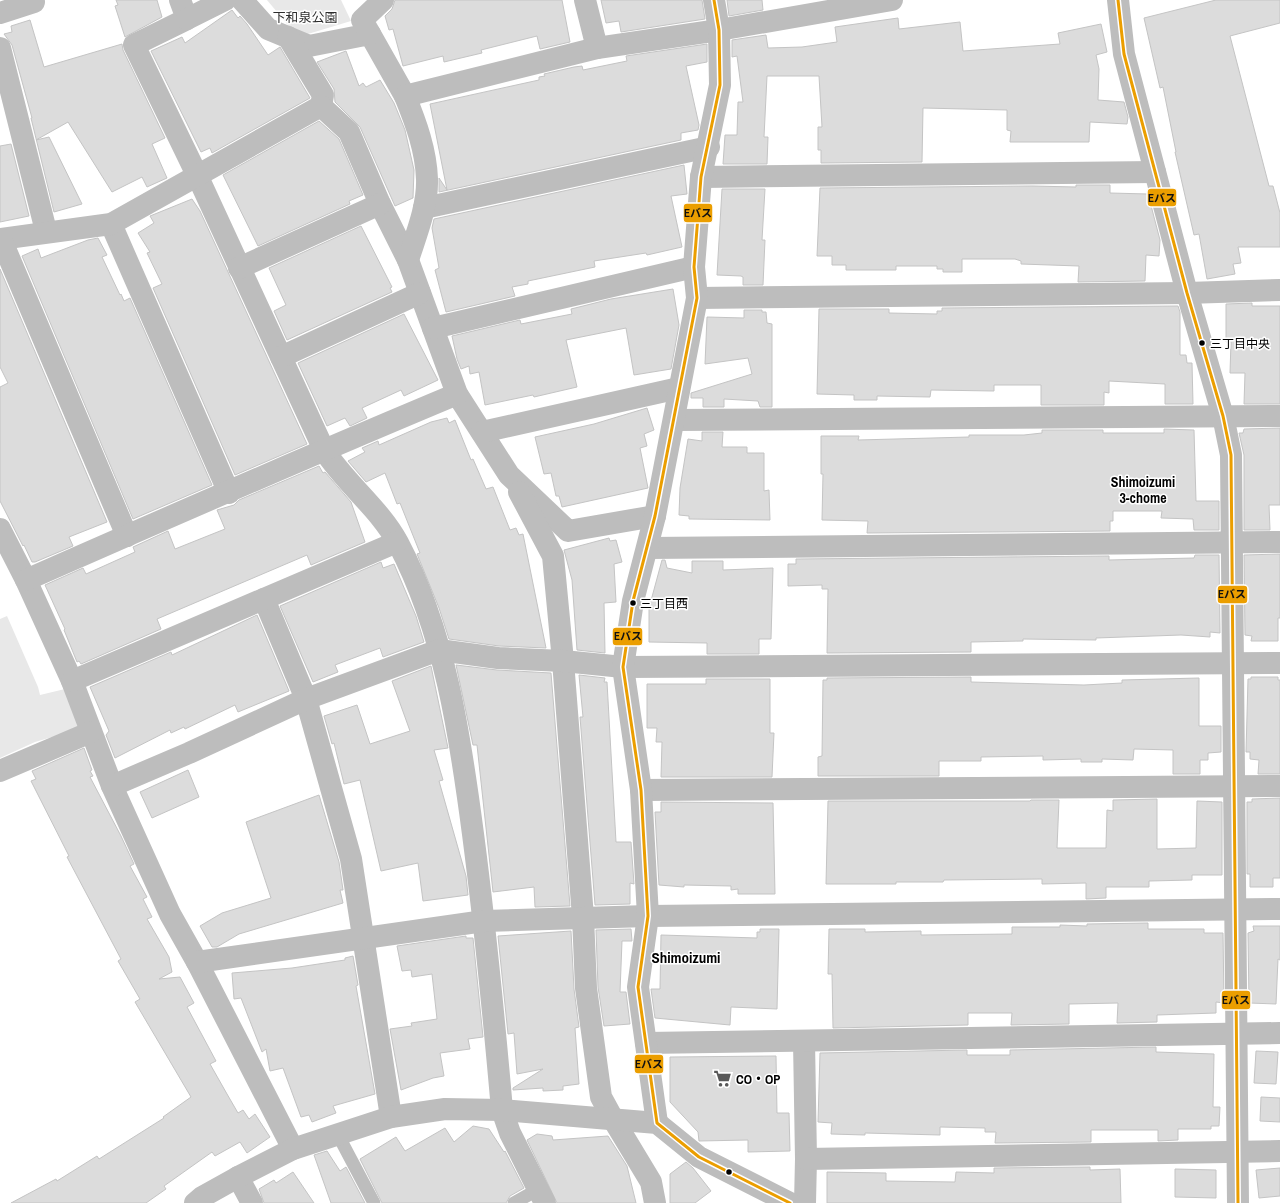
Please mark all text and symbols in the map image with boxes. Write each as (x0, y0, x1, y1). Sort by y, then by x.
park label: 下和泉公園 (272, 9, 338, 26)
line badge: Eバス (1147, 188, 1177, 207)
text: Eバス (1148, 191, 1176, 205)
line badge: Eバス (683, 203, 713, 223)
text: Eバス (684, 206, 712, 220)
place label: 三丁目中央 (1210, 336, 1270, 352)
marker: 三丁目中央 (1197, 338, 1207, 348)
district label: Shimoizumi 3-chome (1111, 473, 1175, 507)
line badge: Eバス (1217, 585, 1248, 604)
text: Eバス (1218, 587, 1246, 601)
place label: 三丁目西 (640, 596, 688, 612)
marker: 三丁目西 (628, 598, 638, 608)
line badge: Eバス (612, 627, 643, 646)
text: Eバス (614, 629, 642, 643)
district label: Shimoizumi (651, 947, 721, 968)
line badge: Eバス (1221, 990, 1251, 1010)
text: Eバス (1222, 993, 1250, 1007)
line badge: Eバス (634, 1054, 664, 1074)
text: Eバス (635, 1057, 663, 1071)
supermarket icon: CO・OP (713, 1069, 733, 1089)
place label: CO・OP (736, 1071, 780, 1088)
unlabelled marker (724, 1167, 734, 1177)

